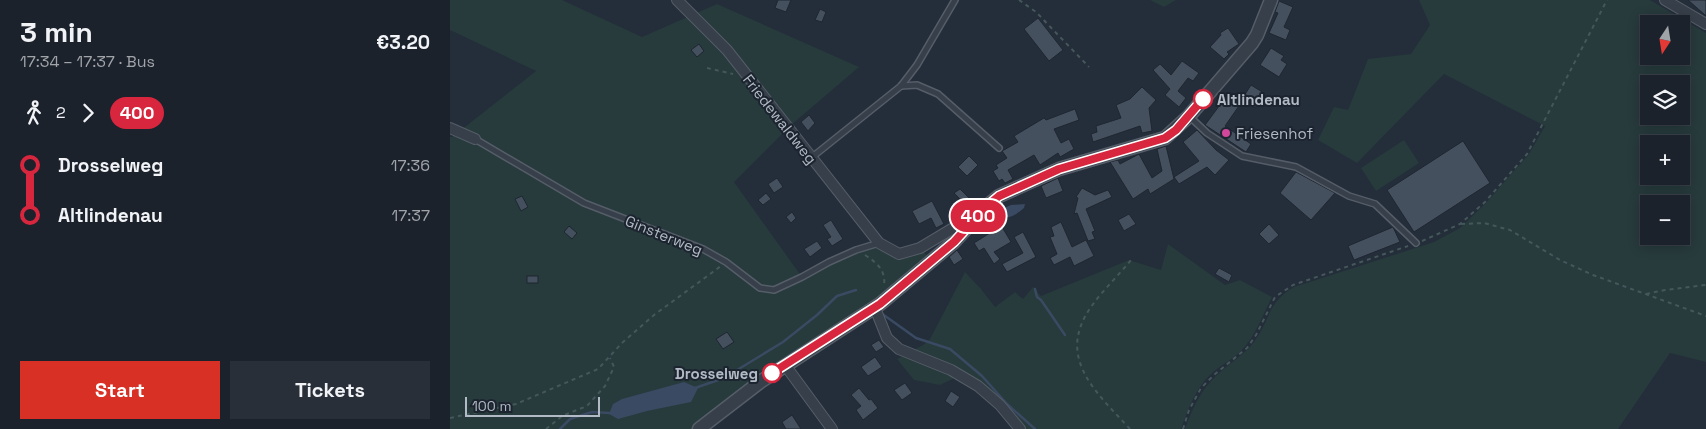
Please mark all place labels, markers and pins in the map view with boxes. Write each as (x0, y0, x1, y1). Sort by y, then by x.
marker: Altlindenau (1193, 89, 1213, 109)
place label: Altlindenau (1217, 90, 1300, 109)
place label: Friesenhof (1236, 124, 1313, 143)
marker: Friesenhof (1220, 127, 1232, 139)
marker: Drosselweg (762, 363, 782, 383)
place label: Drosselweg (675, 364, 758, 383)

